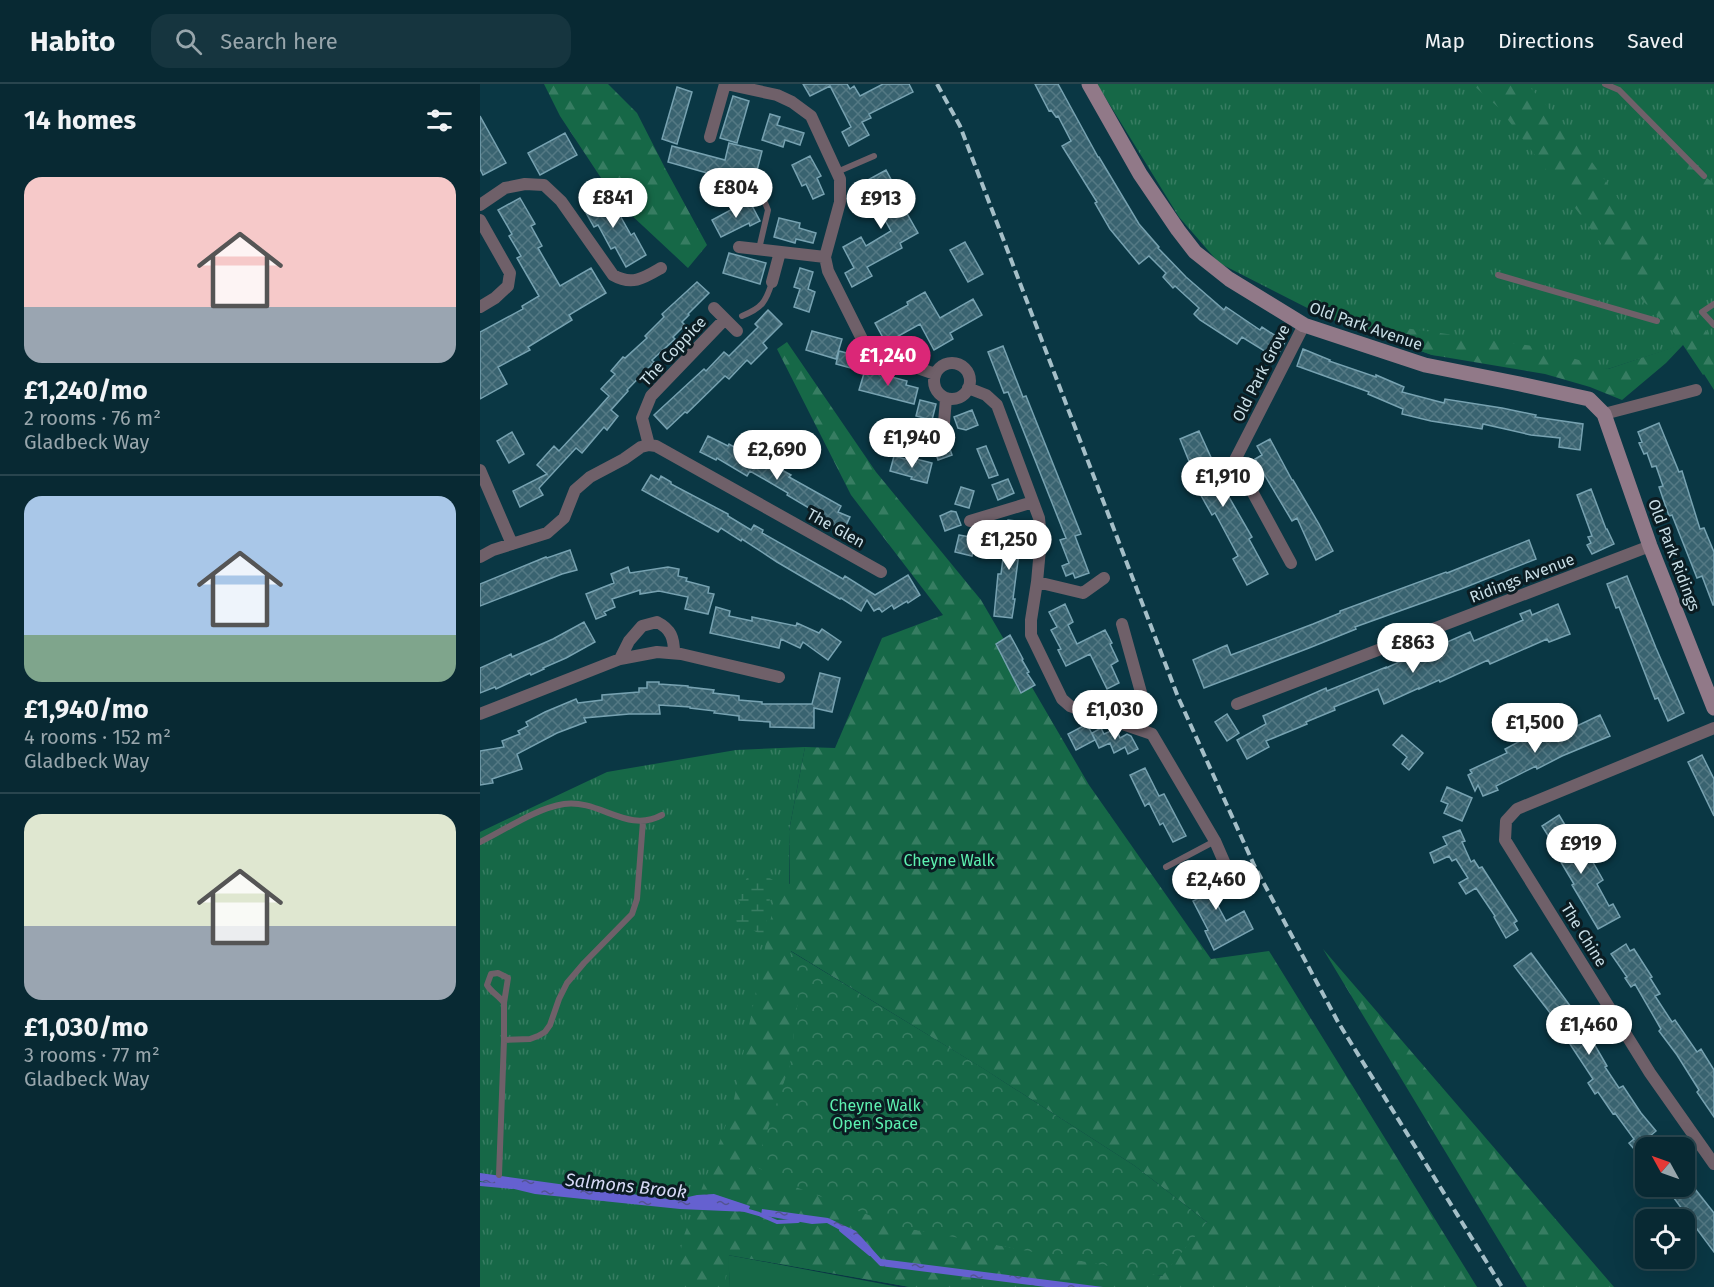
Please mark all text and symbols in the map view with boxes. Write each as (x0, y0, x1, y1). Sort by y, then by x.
search box (151, 14, 571, 68)
text: Habito (30, 25, 115, 58)
icon: search (172, 25, 205, 58)
text: Search here (220, 28, 338, 55)
text: Map (1425, 28, 1465, 54)
text: Directions (1498, 28, 1594, 54)
text: Saved (1627, 28, 1684, 54)
icon: filters (423, 104, 456, 137)
text: 14 homes (24, 105, 136, 136)
pin: £804 (700, 168, 772, 219)
text: £804 (714, 175, 759, 199)
pin: £841 (577, 178, 649, 229)
pin: £913 (845, 179, 917, 230)
text: £841 (592, 185, 634, 209)
text: £913 (861, 186, 901, 210)
icon: home (186, 216, 294, 324)
street label: Old Park Avenue (1307, 298, 1425, 354)
street label: The Coppice (636, 312, 710, 390)
street label: Old Park Grove (1228, 321, 1294, 425)
pin: £1,240 (839, 336, 937, 387)
text: £1,240 (860, 343, 916, 367)
text: £1,240/mo (24, 375, 148, 406)
text: 2 rooms · 76 m² (24, 406, 161, 430)
pin: £1,940 (863, 418, 961, 469)
text: £1,940 (883, 425, 941, 449)
text: Gladbeck Way (24, 430, 149, 454)
pin: £2,690 (728, 430, 826, 481)
text: £2,690 (747, 437, 807, 461)
pin: £1,910 (1174, 457, 1272, 508)
text: £1,910 (1195, 464, 1251, 488)
street label: Old Park Ridings (1644, 496, 1704, 614)
street label: The Glen (804, 504, 868, 552)
pin: £1,250 (960, 520, 1058, 571)
text: £1,250 (981, 527, 1037, 551)
icon: home (186, 535, 294, 643)
street label: Ridings Avenue (1467, 549, 1577, 607)
pin: £863 (1377, 623, 1449, 674)
text: £863 (1391, 630, 1435, 654)
pin: £1,030 (1066, 690, 1164, 741)
text: £1,940/mo (24, 694, 149, 725)
text: £1,030 (1086, 697, 1144, 721)
pin: £1,500 (1486, 703, 1584, 754)
text: £1,500 (1506, 710, 1564, 734)
text: 4 rooms · 152 m² (24, 725, 171, 749)
text: Gladbeck Way (24, 749, 149, 773)
pin: £919 (1545, 824, 1617, 875)
text: £919 (1560, 831, 1602, 855)
park label: Cheyne Walk (903, 851, 995, 870)
icon: home (186, 853, 294, 961)
pin: £2,460 (1167, 860, 1265, 911)
text: £2,460 (1186, 867, 1246, 891)
street label: The Chine (1557, 900, 1611, 970)
pin: £1,460 (1540, 1005, 1638, 1056)
text: £1,030/mo (24, 1012, 149, 1043)
text: £1,460 (1560, 1012, 1618, 1036)
text: 3 rooms · 77 m² (24, 1043, 160, 1067)
text: Gladbeck Way (24, 1067, 149, 1091)
park label: Cheyne Walk Open Space (829, 1096, 921, 1133)
north arrow (1635, 1137, 1695, 1197)
map controls (1635, 1137, 1695, 1269)
water label: Salmons Brook (563, 1169, 688, 1203)
button: locate (1635, 1209, 1695, 1269)

